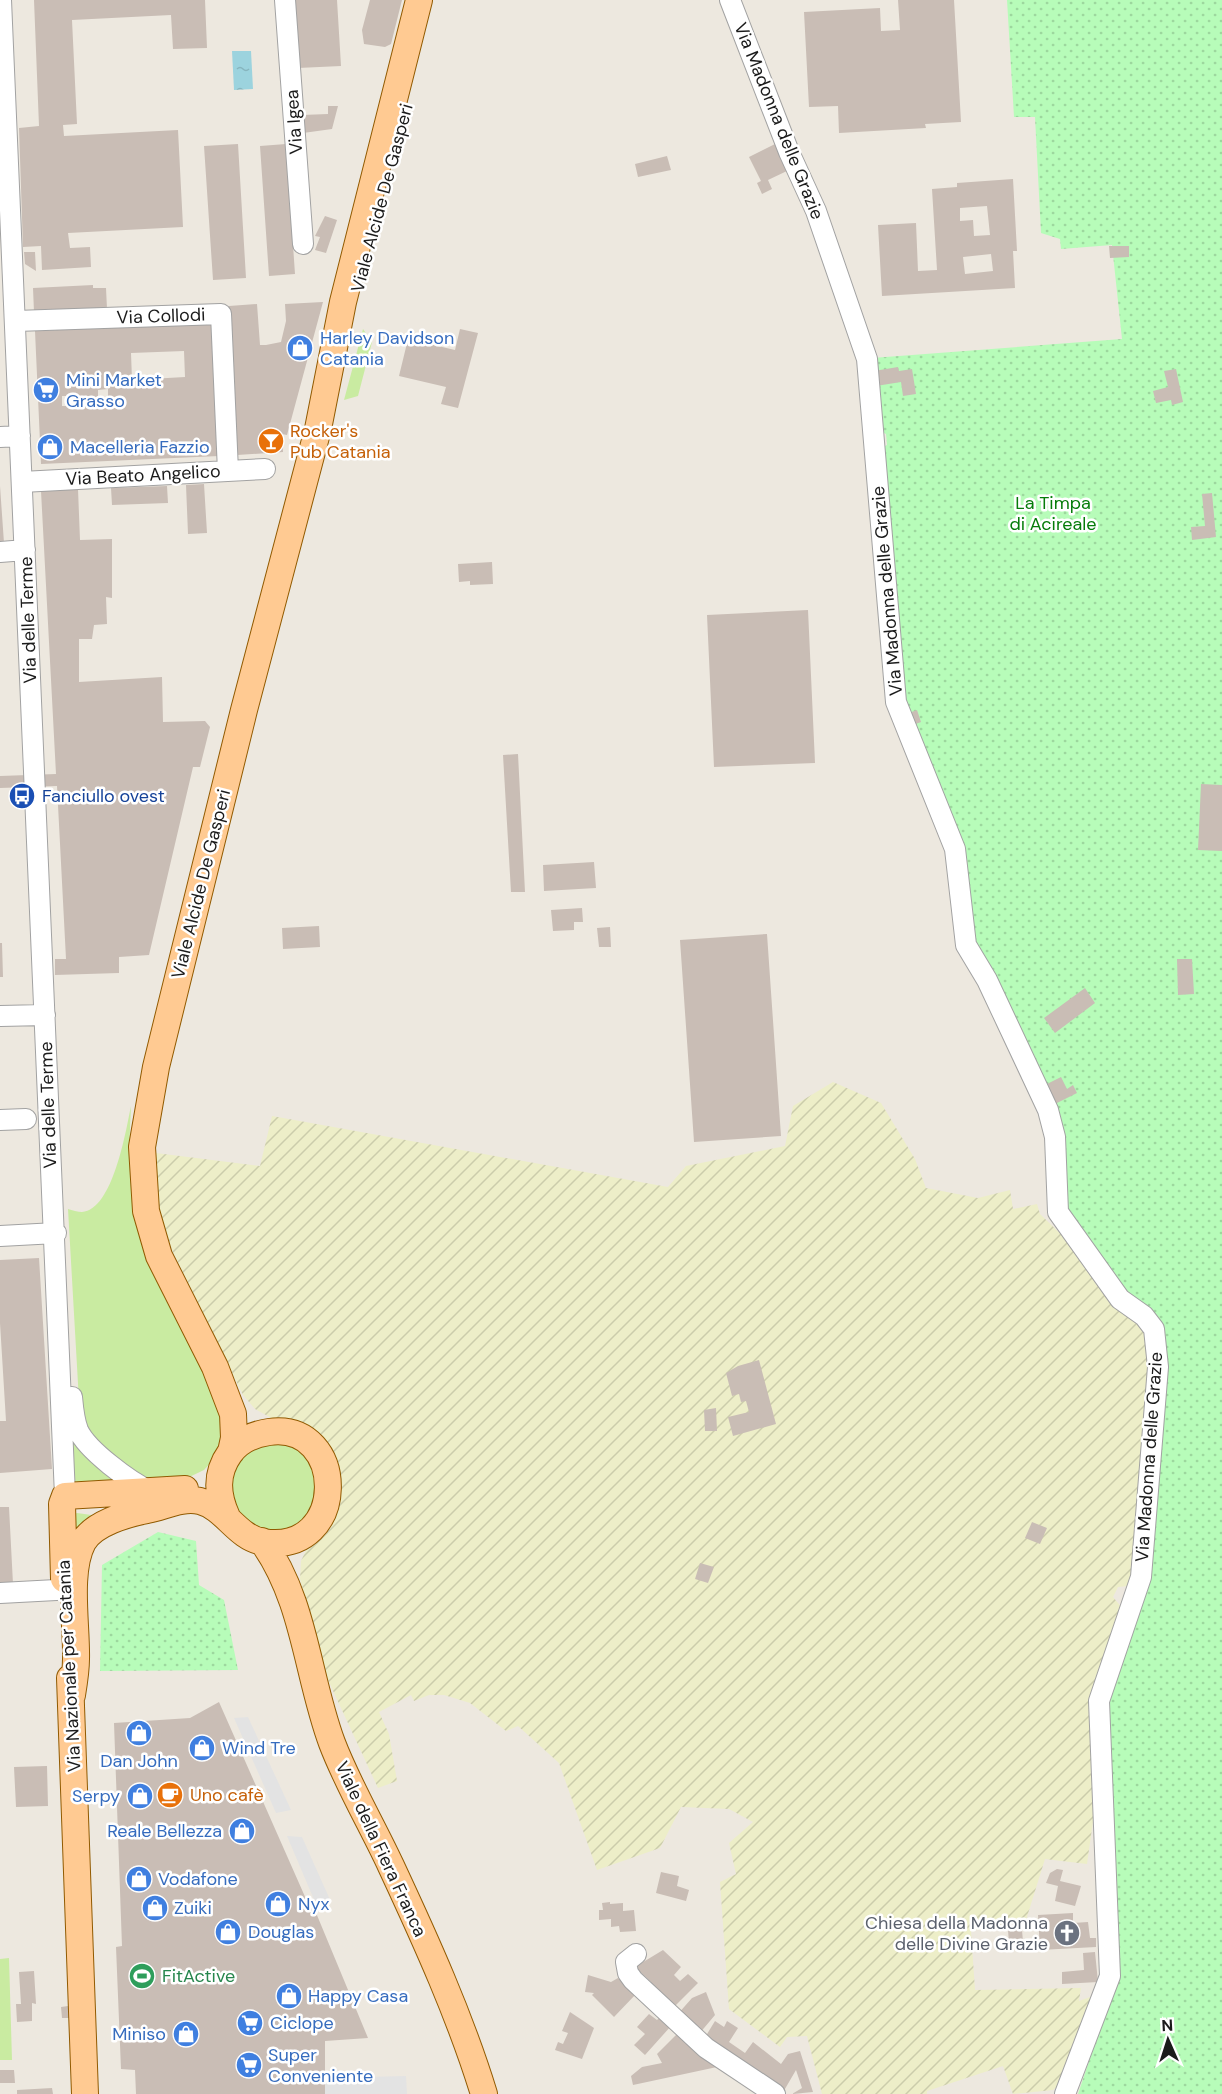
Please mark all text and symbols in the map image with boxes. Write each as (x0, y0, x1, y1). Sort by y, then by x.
street label: Via Madonna delle Grazie (728, 19, 830, 223)
street label: Via Igea (280, 89, 308, 155)
street label: Viale Alcide De Gasperi (345, 101, 419, 295)
street label: Via Collodi (116, 302, 206, 330)
place label: Harley Davidson Catania (320, 326, 454, 371)
shop icon: Harley Davidson Catania (285, 333, 315, 363)
place label: Mini Market Grasso (66, 368, 162, 413)
supermarket icon: Mini Market Grasso (31, 375, 61, 405)
place label: Rocker's Pub Catania (290, 419, 391, 464)
bar icon: Rocker's Pub Catania (256, 426, 286, 456)
shop icon: Macelleria Fazzio (35, 432, 65, 462)
place label: Macelleria Fazzio (70, 435, 210, 459)
street label: Via Beato Angelico (65, 459, 221, 491)
street label: Via Madonna delle Grazie (866, 485, 908, 697)
park label: La Timpa di Acireale (1009, 491, 1097, 536)
street label: Via delle Terme (14, 556, 42, 684)
bus stop icon: Fanciullo ovest (7, 781, 37, 811)
place label: Fanciullo ovest (42, 784, 165, 808)
street label: Viale Alcide De Gasperi (166, 787, 236, 981)
street label: Via delle Terme (34, 1041, 62, 1169)
street label: Via Madonna delle Grazie (1130, 1351, 1168, 1563)
street label: Via Nazionale per Catania (51, 1559, 87, 1773)
shop icon: Dan John (124, 1718, 154, 1748)
shop icon: Wind Tre (187, 1733, 217, 1763)
place label: Wind Tre (222, 1736, 296, 1760)
place label: Dan John (100, 1749, 178, 1773)
street label: Viale della Fiera Franca (330, 1757, 432, 1941)
cafe icon: Uno cafè (155, 1780, 185, 1810)
shop icon: Serpy (125, 1781, 155, 1811)
place label: Uno cafè (190, 1783, 264, 1807)
place label: Serpy (72, 1784, 120, 1808)
shop icon: Reale Bellezza (227, 1816, 257, 1846)
place label: Reale Bellezza (107, 1819, 222, 1843)
shop icon: Vodafone (124, 1864, 154, 1894)
place label: Vodafone (158, 1867, 238, 1891)
shop icon: Nyx (263, 1889, 293, 1919)
place label: Nyx (298, 1892, 329, 1916)
shop icon: Zuiki (140, 1893, 170, 1923)
place label: Zuiki (174, 1896, 212, 1920)
place label: Chiesa della Madonna delle Divine Grazie (865, 1911, 1048, 1956)
shop icon: Douglas (213, 1917, 243, 1947)
church icon: Chiesa della Madonna delle Divine Grazie (1052, 1918, 1082, 1948)
place label: Douglas (248, 1920, 314, 1944)
sports icon: FitActive (127, 1961, 157, 1991)
place label: FitActive (162, 1964, 235, 1988)
shop icon: Happy Casa (274, 1981, 304, 2011)
place label: Happy Casa (308, 1984, 408, 2008)
supermarket icon: Ciclope (235, 2008, 265, 2038)
north arrow (1138, 2010, 1198, 2070)
place label: Ciclope (270, 2011, 334, 2035)
text: N (1161, 2015, 1174, 2036)
shop icon: Miniso (171, 2019, 201, 2049)
place label: Miniso (112, 2022, 166, 2046)
place label: Super Conveniente (268, 2043, 373, 2088)
supermarket icon: Super Conveniente (234, 2050, 264, 2080)

